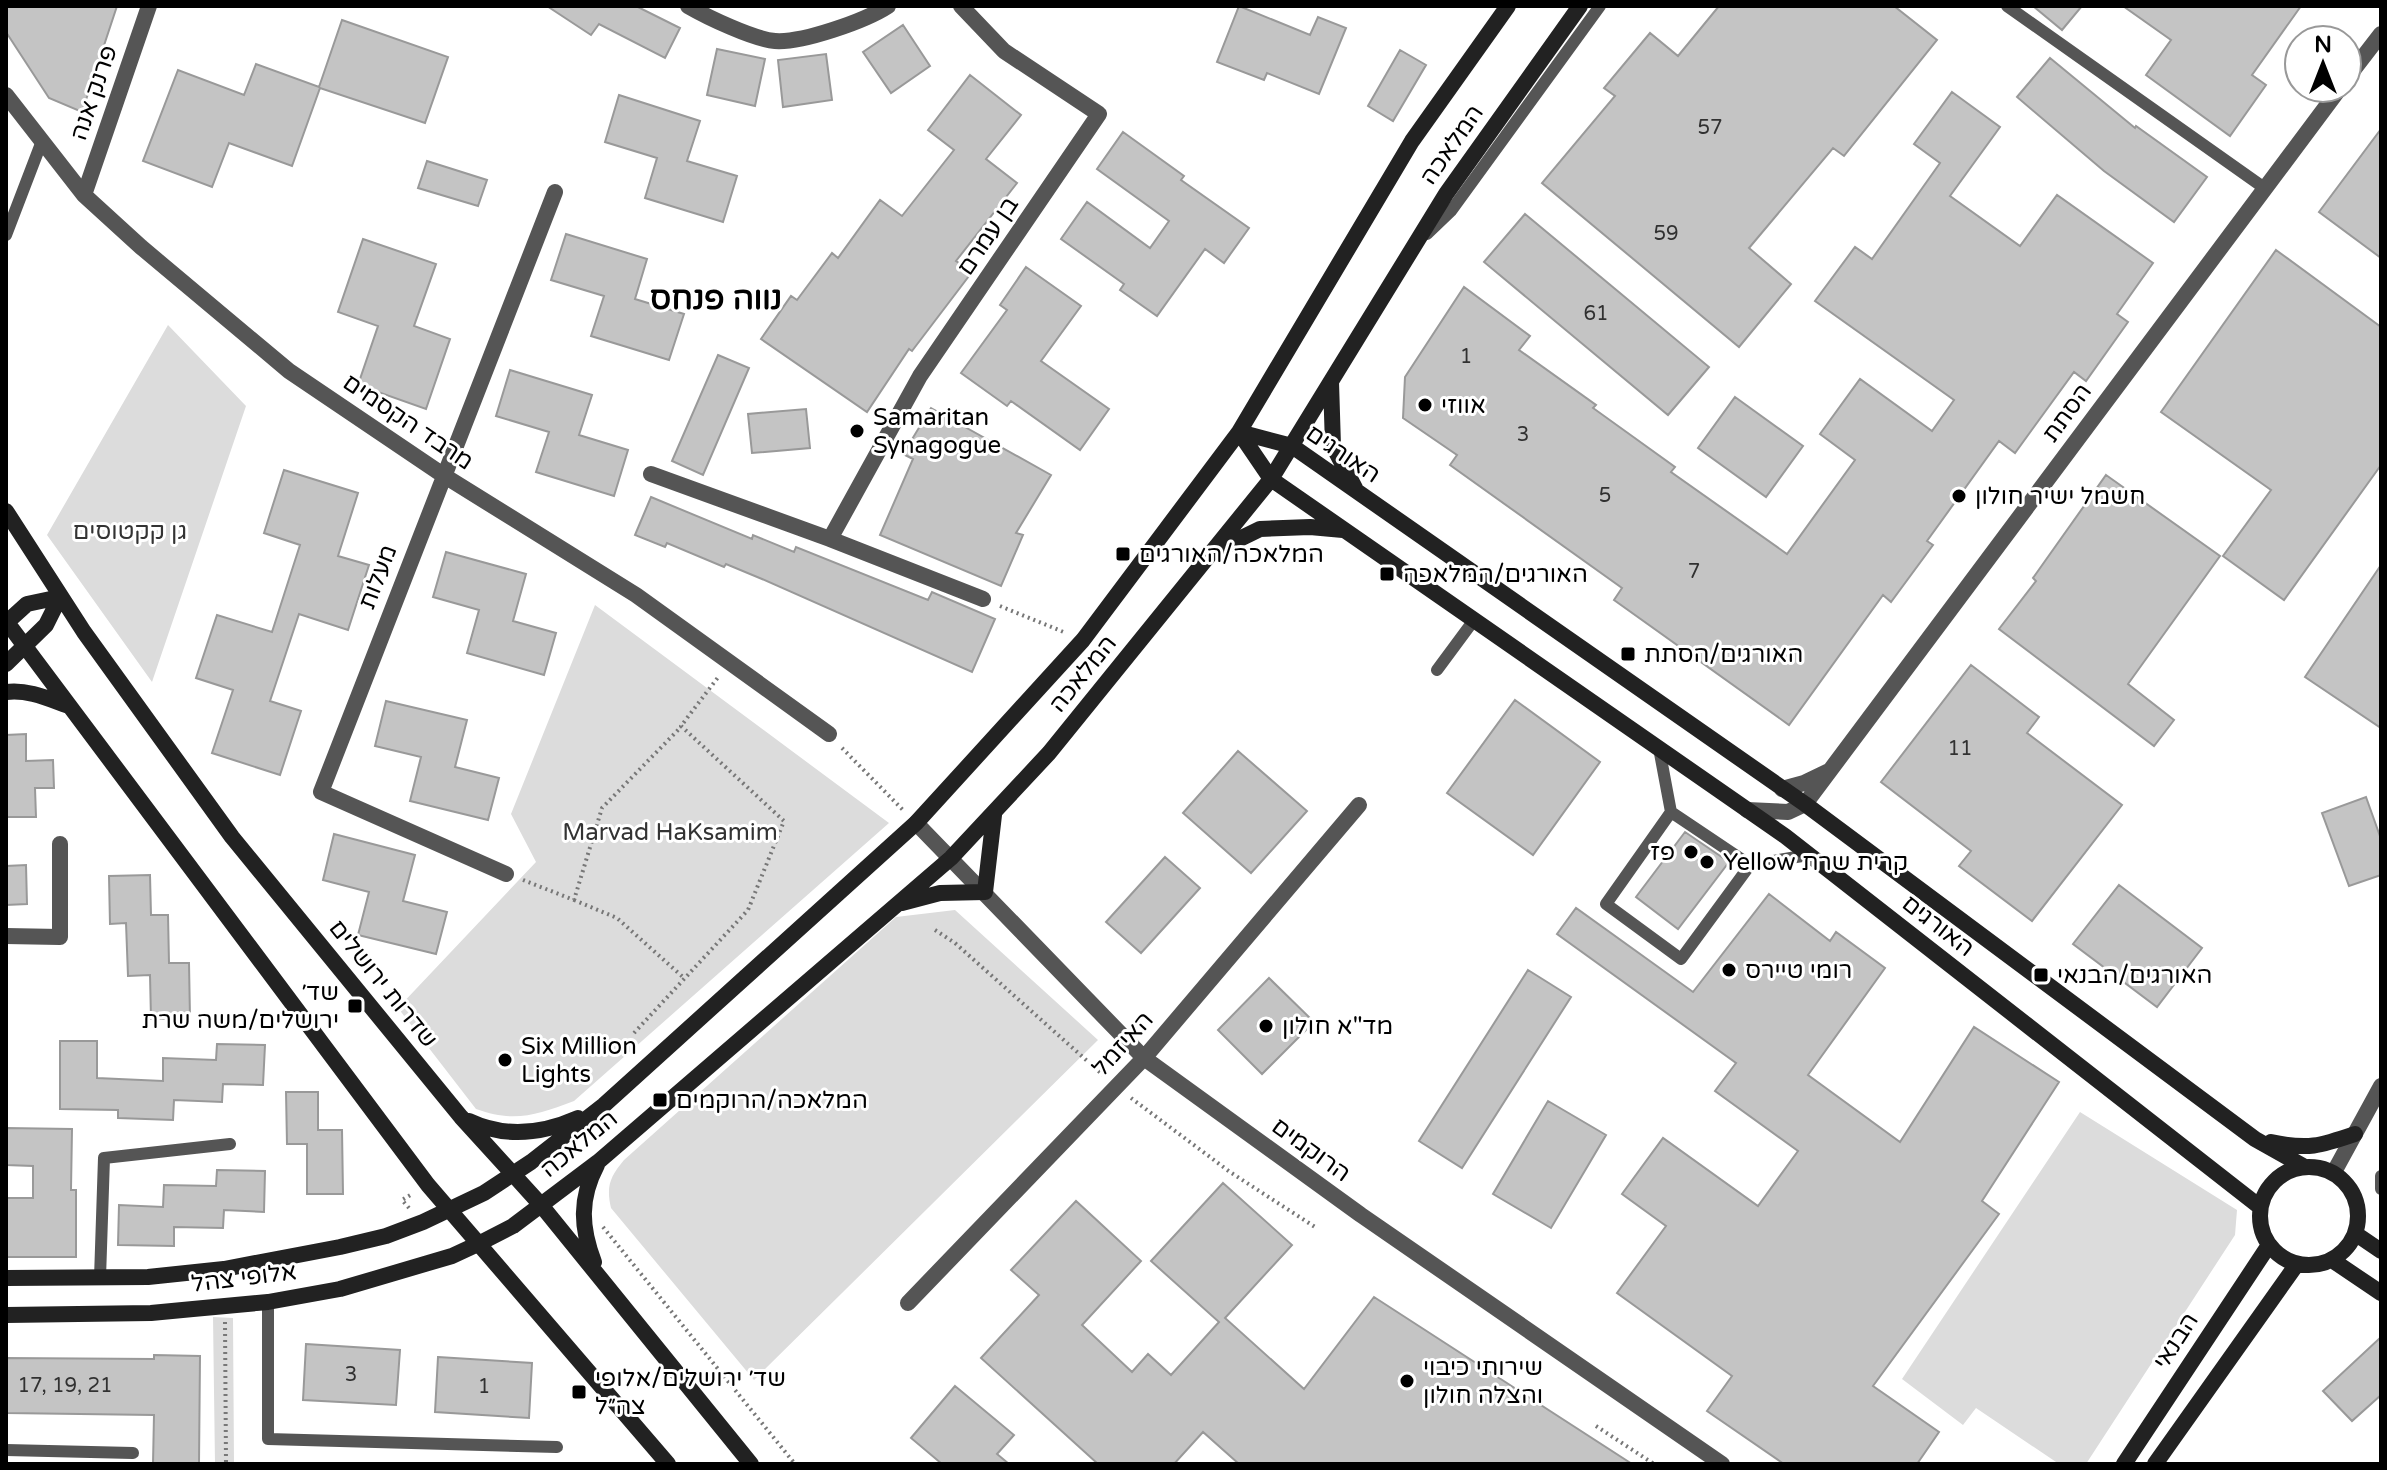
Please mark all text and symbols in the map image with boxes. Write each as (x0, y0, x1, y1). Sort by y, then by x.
north arrow (2283, 24, 2363, 104)
text: N (2314, 32, 2332, 58)
street label: פרנק אנה (64, 42, 124, 144)
street label: המלאכה (1414, 99, 1490, 191)
house number: 57 (1697, 116, 1723, 140)
street label: בן עמרם (951, 191, 1025, 281)
house number: 59 (1653, 222, 1679, 246)
district label: נווה פנחס (650, 280, 782, 318)
house number: 61 (1583, 302, 1609, 326)
house number: 1 (1460, 345, 1472, 369)
street label: מרבד הקסמים (337, 368, 479, 476)
street label: הסתת (2036, 378, 2098, 448)
place label: אווזי (1441, 391, 1486, 420)
marker: אווזי (1416, 396, 1434, 414)
place label: Samaritan Synagogue (873, 403, 1001, 460)
street label: האורגים (1300, 419, 1386, 489)
marker: Samaritan Synagogue (848, 422, 866, 440)
house number: 3 (1517, 423, 1529, 447)
place label: חשמל ישיר חולון (1975, 482, 2145, 511)
house number: 5 (1599, 484, 1611, 508)
marker: חשמל ישיר חולון (1950, 487, 1968, 505)
park label: גן קקטוסים (73, 517, 187, 546)
place label: המלאכה/האורגים (1139, 540, 1324, 569)
street label: מעלות (353, 541, 403, 613)
marker: המלאכה/האורגים (1114, 545, 1132, 563)
place label: האורגים/המלאכה (1403, 560, 1588, 589)
house number: 7 (1688, 560, 1700, 584)
marker: האורגים/המלאכה (1378, 565, 1396, 583)
street label: המלאכה (1043, 630, 1123, 718)
place label: האורגים/הסתת (1644, 640, 1803, 669)
marker: האורגים/הסתת (1619, 645, 1637, 663)
house number: 11 (1947, 737, 1973, 761)
park label: Marvad HaKsamim (562, 818, 778, 847)
place label: פז (1650, 838, 1675, 867)
marker: פז (1682, 843, 1700, 861)
place label: Yellow קרית שרת (1723, 848, 1908, 877)
marker: Yellow קרית שרת (1698, 853, 1716, 871)
street label: האורגים (1896, 889, 1980, 963)
street label: שדרות ירושלים (323, 914, 443, 1054)
place label: רומי טיירס (1745, 956, 1852, 985)
marker: רומי טיירס (1720, 961, 1738, 979)
place label: האורגים/הבנאי (2057, 961, 2212, 990)
marker: האורגים/הבנאי (2032, 966, 2050, 984)
place label: שד׳ ירושלים/משה שרת (142, 978, 339, 1035)
marker: שד׳ ירושלים/משה שרת (346, 997, 364, 1015)
street label: האיזמל (1086, 1006, 1160, 1082)
place label: מד"א חולון (1282, 1012, 1393, 1041)
marker: מד"א חולון (1257, 1017, 1275, 1035)
place label: Six Million Lights (521, 1032, 637, 1089)
marker: Six Million Lights (496, 1051, 514, 1069)
place label: המלאכה/הרוקמים (676, 1086, 868, 1115)
marker: המלאכה/הרוקמים (651, 1091, 669, 1109)
street label: המלאכה (535, 1104, 623, 1184)
street label: הרוקמים (1266, 1112, 1356, 1188)
street label: אלופי צהל (190, 1257, 298, 1299)
street label: הבנאי (2147, 1307, 2205, 1375)
place label: שירותי כיבוי והצלה חולון (1423, 1353, 1543, 1410)
house number: 3 (345, 1363, 357, 1387)
place label: שד׳ ירושלים/אלופי צה״ל (595, 1364, 786, 1421)
marker: שירותי כיבוי והצלה חולון (1398, 1372, 1416, 1390)
house number: 17, 19, 21 (17, 1374, 113, 1398)
house number: 1 (478, 1375, 490, 1399)
marker: שד׳ ירושלים/אלופי צה״ל (570, 1383, 588, 1401)

